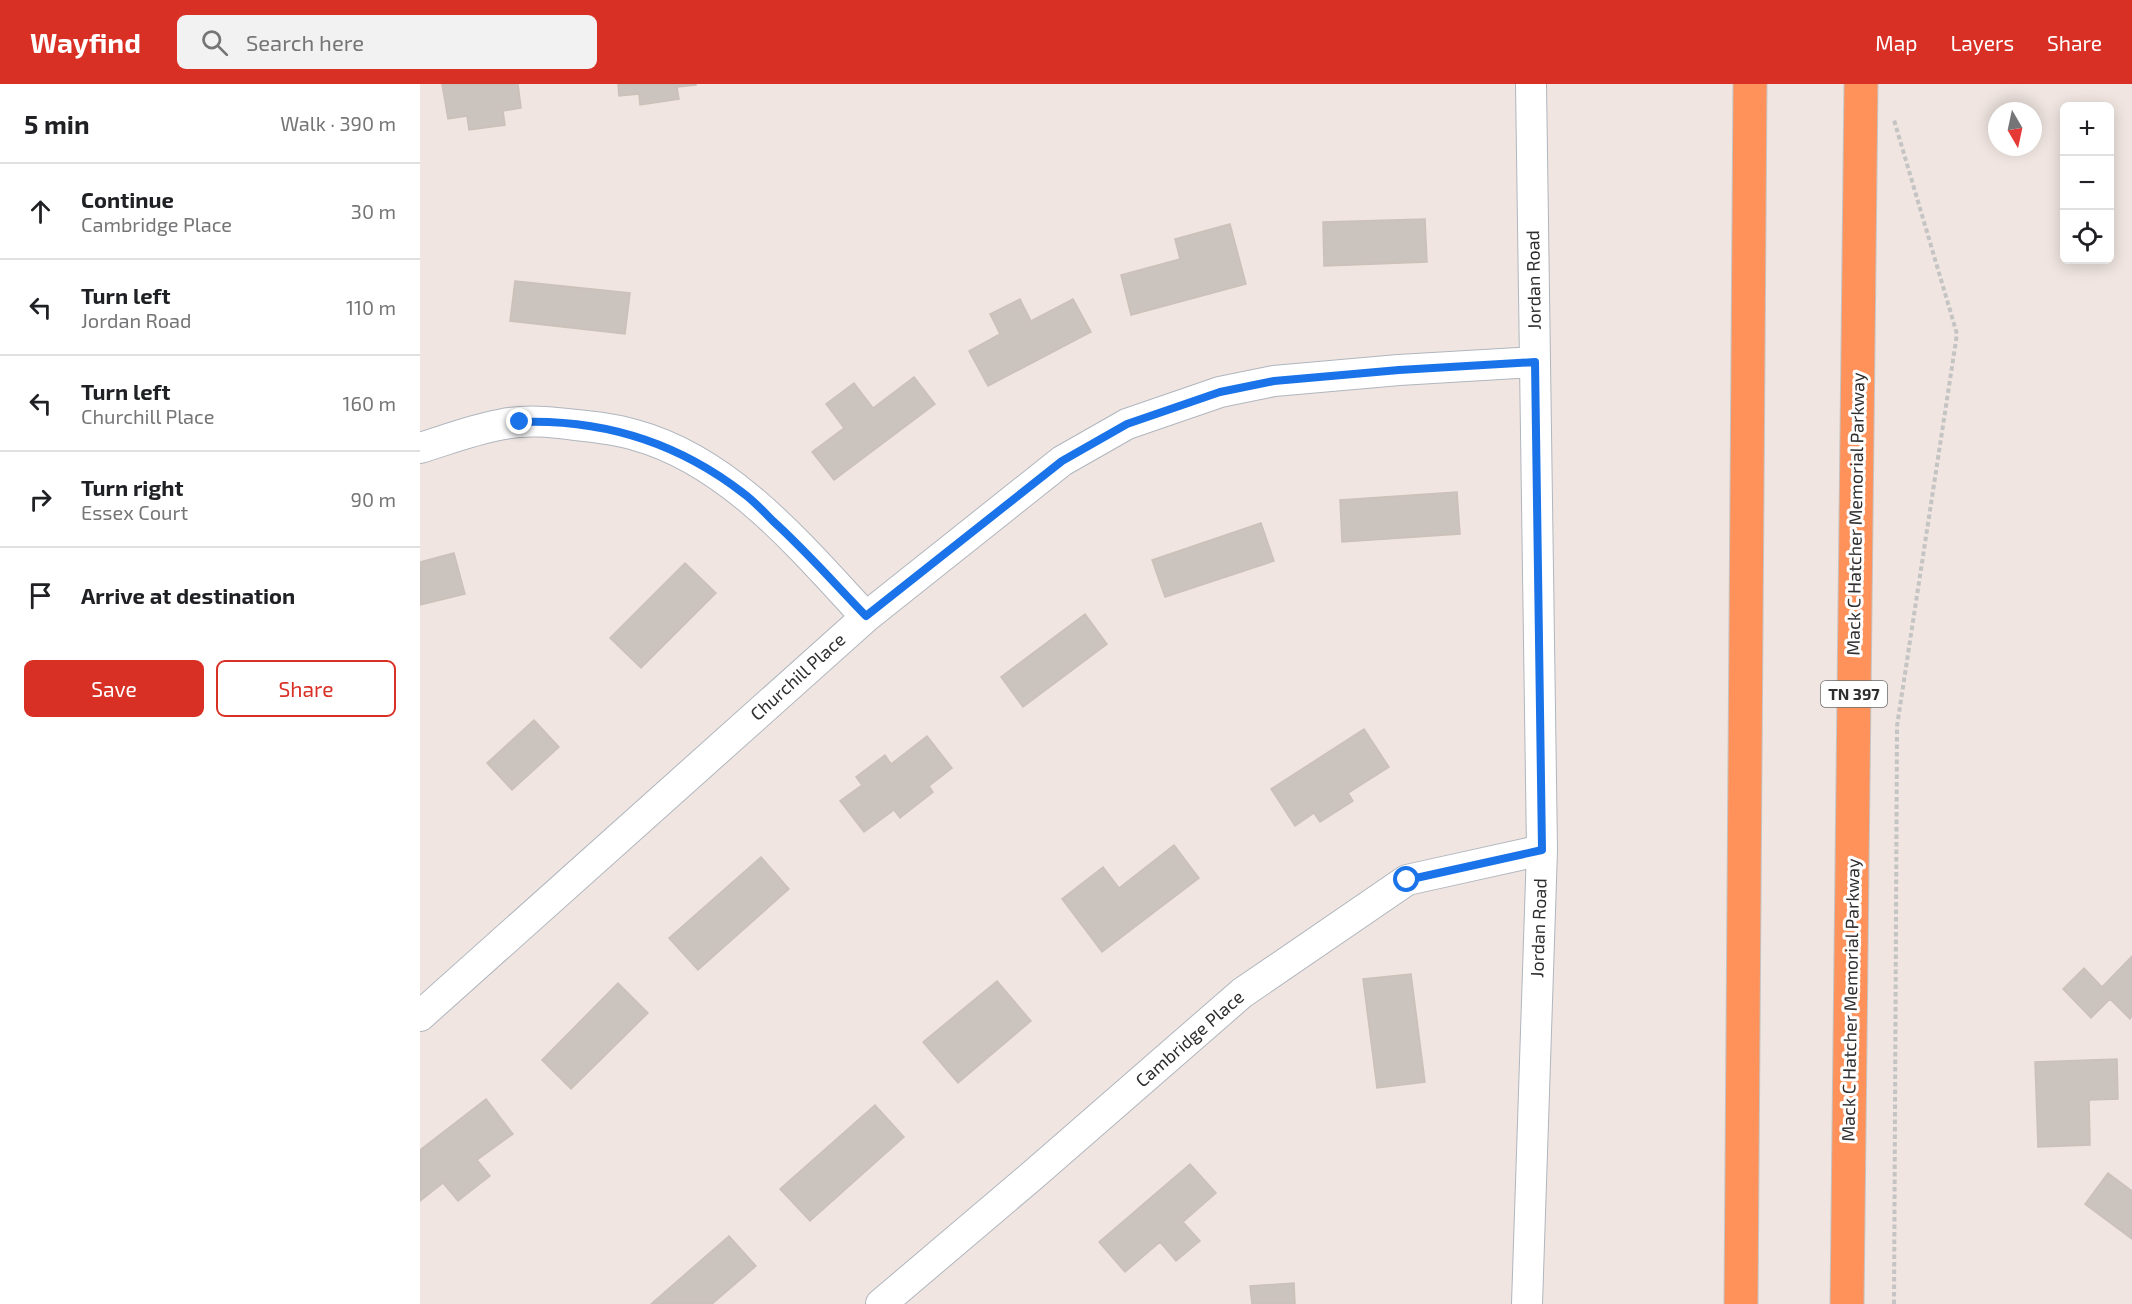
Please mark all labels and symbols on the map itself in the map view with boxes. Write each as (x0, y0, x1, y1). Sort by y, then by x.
north arrow (1988, 102, 2042, 156)
street label: Jordan Road (1521, 230, 1545, 330)
street label: Mack C Hatcher Memorial Parkway (1842, 372, 1868, 656)
route end (506, 408, 532, 434)
street label: Churchill Place (745, 628, 849, 725)
road number: TN 397 (1821, 681, 1887, 707)
street label: Mack C Hatcher Memorial Parkway (1837, 858, 1863, 1142)
route start (1393, 866, 1419, 892)
street label: Jordan Road (1525, 878, 1551, 978)
street label: Cambridge Place (1131, 985, 1248, 1091)

